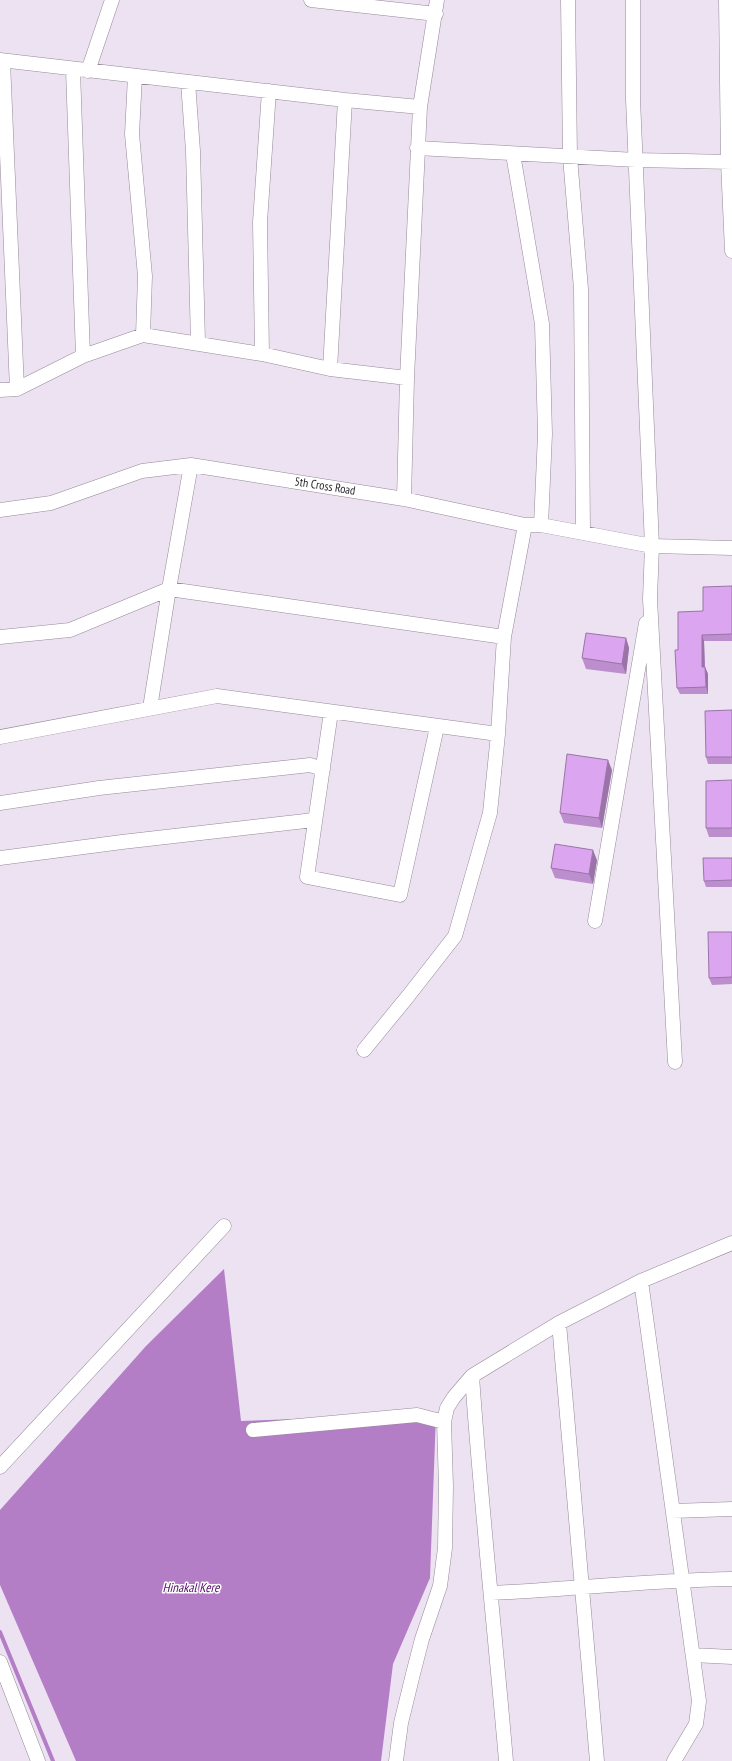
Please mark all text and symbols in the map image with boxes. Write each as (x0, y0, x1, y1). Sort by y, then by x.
street label: 5th Cross Road (294, 473, 357, 498)
water label: Hinakal Kere (163, 1579, 221, 1596)

